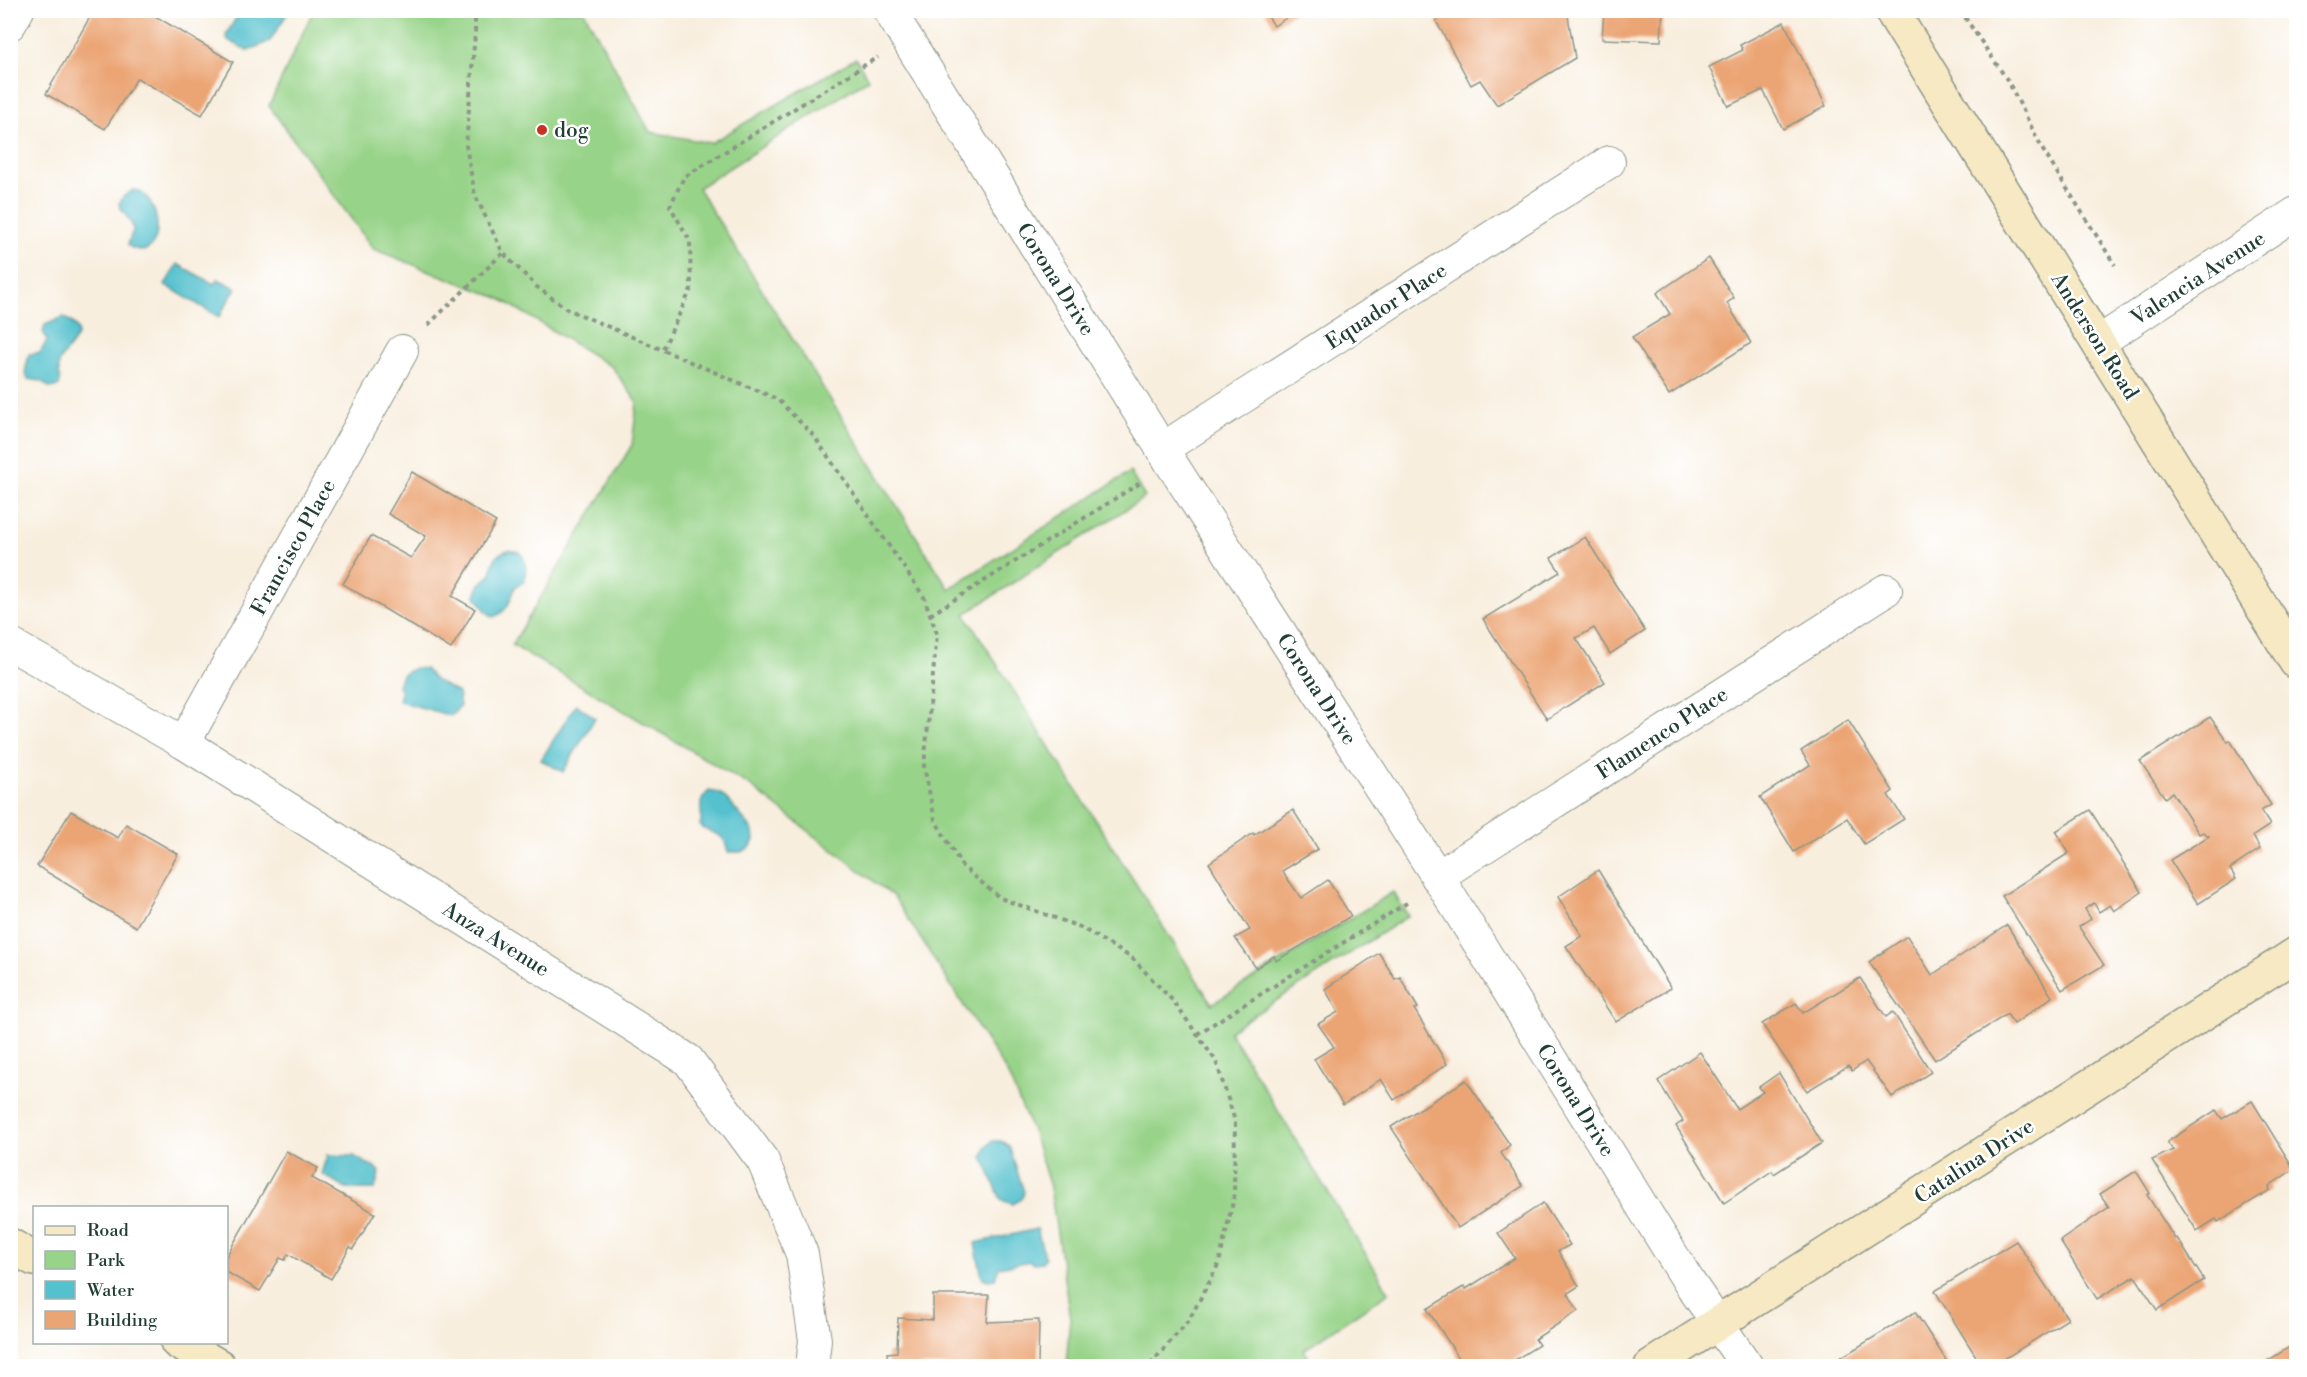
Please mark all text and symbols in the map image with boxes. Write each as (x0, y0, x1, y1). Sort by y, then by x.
place label: dog (554, 118, 589, 144)
marker: dog (535, 123, 549, 137)
street label: Corona Drive (1010, 218, 1100, 341)
street label: Valencia Avenue (2126, 226, 2271, 332)
street label: Equador Place (1321, 258, 1452, 356)
street label: Anderson Road (2044, 267, 2144, 405)
street label: Francisco Place (246, 475, 342, 620)
street label: Corona Drive (1270, 629, 1362, 750)
street label: Flamenco Place (1592, 682, 1733, 786)
street label: Anza Avenue (436, 896, 554, 983)
street label: Corona Drive (1530, 1039, 1620, 1162)
street label: Catalina Drive (1910, 1113, 2039, 1210)
legend (33, 1206, 228, 1344)
text: Road (87, 1219, 130, 1242)
text: Park (87, 1249, 126, 1272)
text: Water (86, 1279, 135, 1302)
text: Building (86, 1309, 158, 1332)

